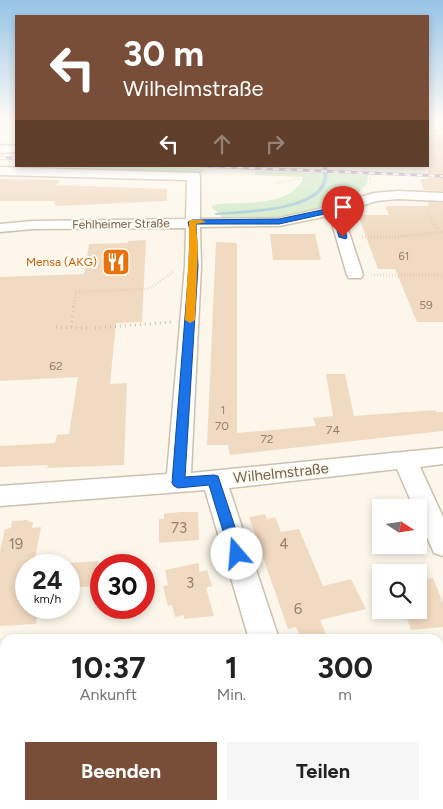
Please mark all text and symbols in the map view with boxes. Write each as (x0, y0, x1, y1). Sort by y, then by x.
text: 30 m (123, 33, 204, 75)
icon: left (40, 35, 105, 100)
text: Wilhelmstraße (123, 75, 264, 102)
icon: left (155, 130, 183, 158)
icon: ahead (208, 130, 236, 158)
icon: right (261, 130, 289, 158)
pin (322, 186, 364, 237)
icon: arrive (329, 193, 357, 221)
street label: Fehlheimer Straße (72, 216, 170, 232)
restaurant icon: Mensa (AKG) (101, 247, 131, 277)
house number: 61 (399, 250, 409, 263)
place label: Mensa (AKG) (26, 255, 97, 269)
house number: 59 (419, 298, 433, 312)
house number: 62 (49, 359, 63, 373)
house number: 1 (221, 403, 225, 417)
house number: 70 (215, 419, 229, 433)
house number: 74 (326, 423, 340, 437)
house number: 72 (260, 432, 274, 446)
street label: Wilhelmstraße (232, 459, 330, 487)
north arrow (372, 499, 428, 554)
map controls (372, 499, 427, 619)
house number: 73 (171, 519, 187, 537)
position arrow (210, 527, 262, 579)
house number: 19 (9, 535, 23, 553)
house number: 4 (279, 535, 289, 553)
speed limit sign: 30 (90, 554, 155, 619)
button: search (372, 564, 427, 619)
text: 24 (32, 565, 63, 595)
house number: 3 (186, 574, 194, 592)
text: km/h (34, 592, 61, 606)
house number: 6 (294, 600, 303, 618)
text: 10:37 (71, 649, 146, 686)
text: 1 (225, 649, 238, 686)
text: 300 (317, 649, 373, 686)
text: Ankunft (80, 685, 137, 704)
text: Min. (217, 685, 246, 704)
text: m (338, 685, 352, 704)
button: Beenden (25, 742, 217, 800)
button: Teilen (227, 742, 419, 800)

